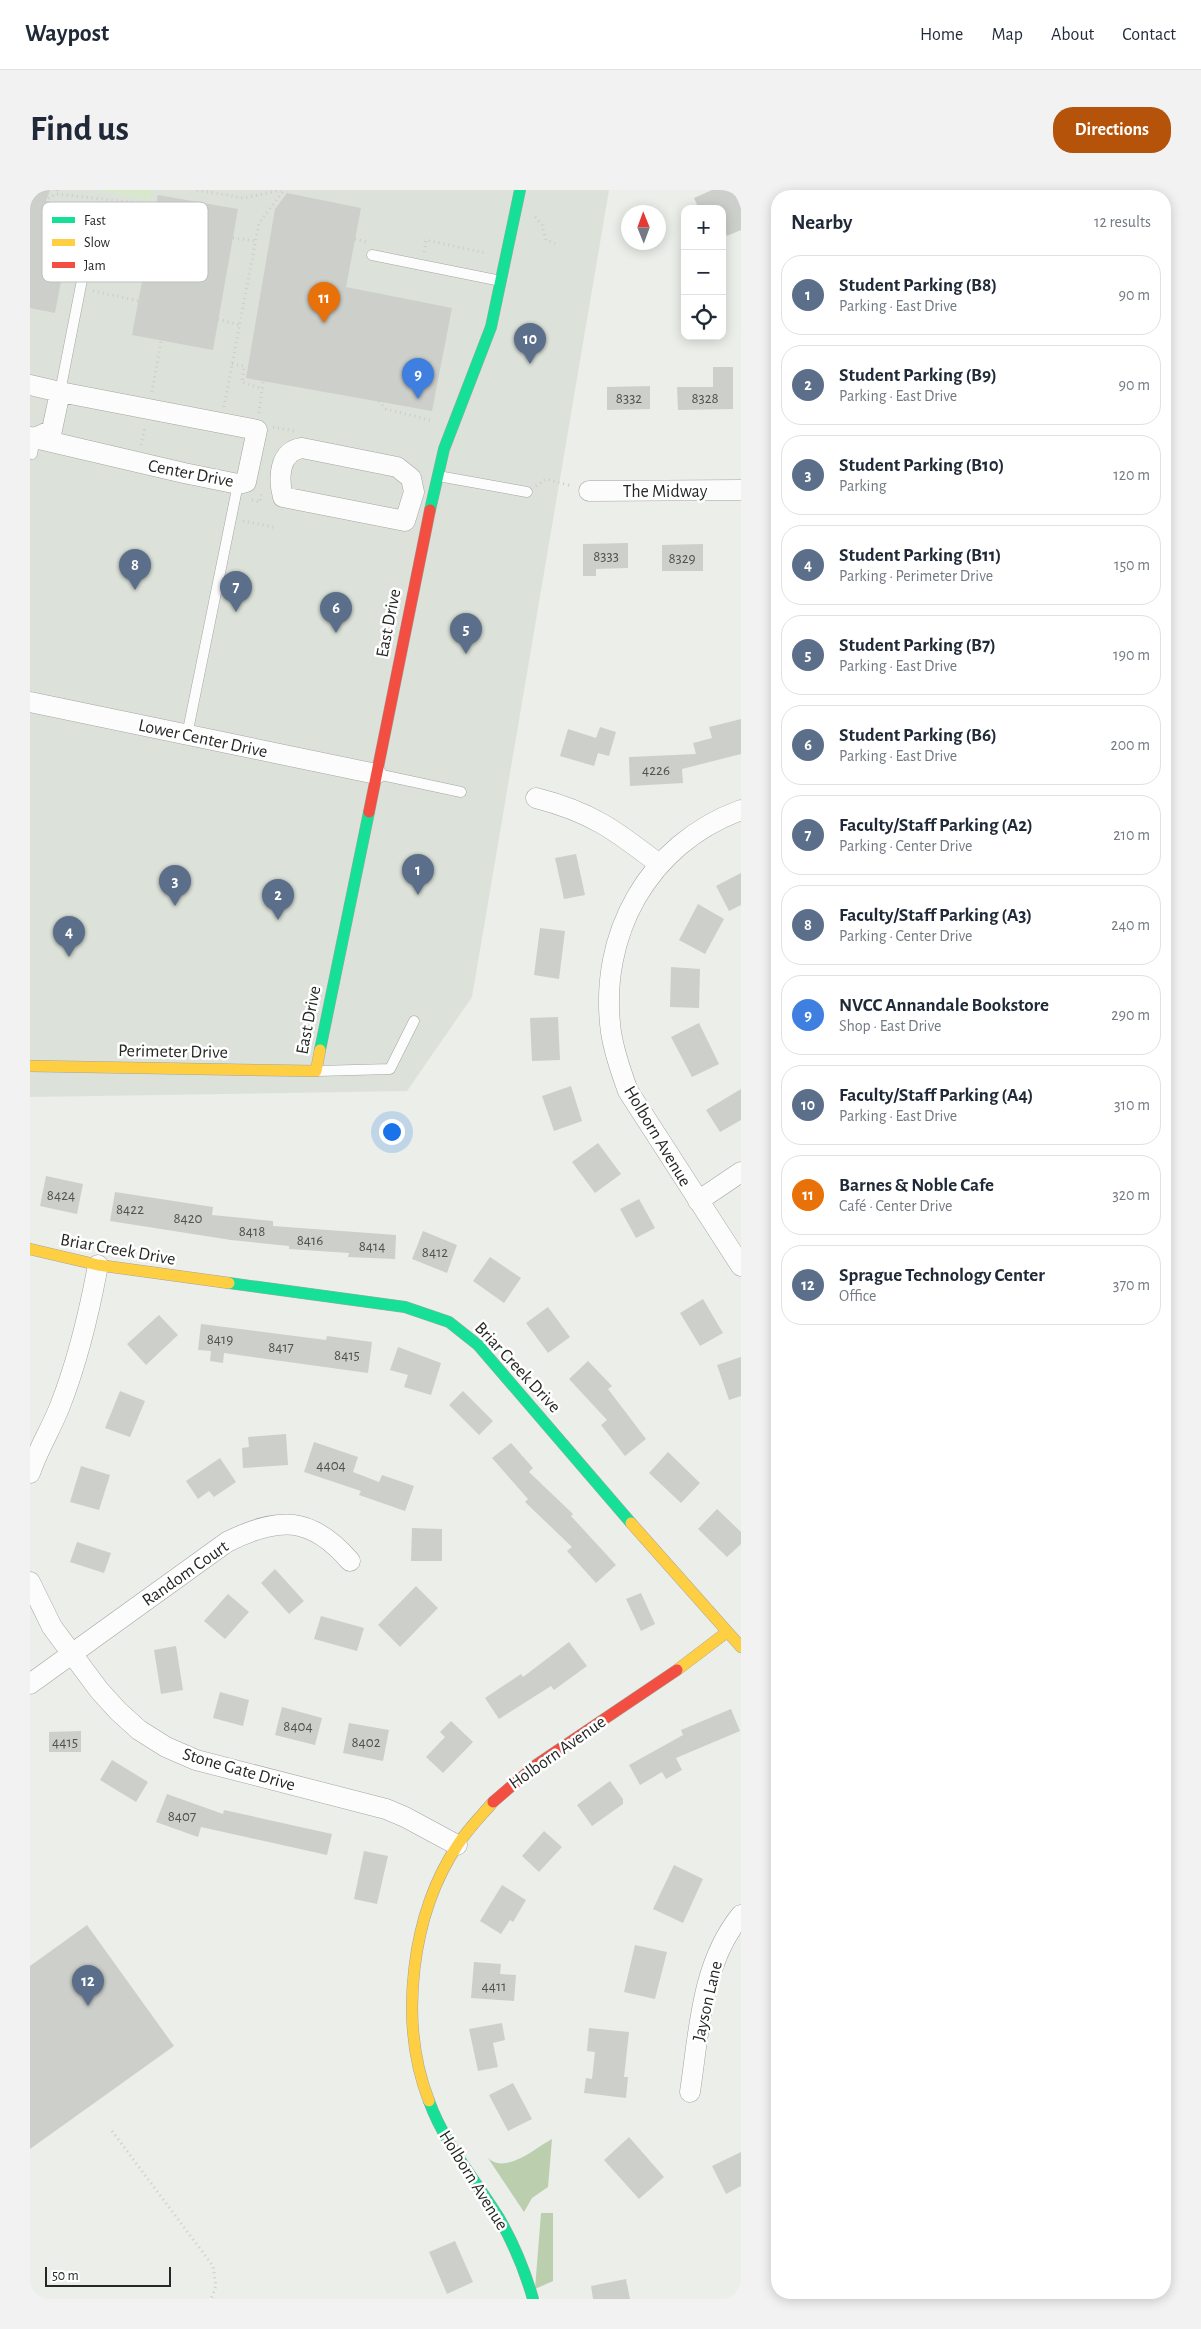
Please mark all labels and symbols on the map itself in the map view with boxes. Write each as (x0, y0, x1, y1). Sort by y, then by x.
legend (42, 202, 208, 282)
north arrow (621, 205, 666, 250)
text: Fast (84, 214, 106, 228)
text: Slow (84, 236, 111, 250)
text: Jam (84, 259, 106, 273)
pin: 11 (308, 282, 340, 323)
pin: 10 (514, 323, 546, 364)
pin: 9 (402, 358, 434, 399)
house number: 8332 (616, 391, 642, 406)
house number: 8328 (691, 391, 719, 406)
street label: Center Drive (147, 457, 235, 491)
street label: The Midway (623, 483, 708, 501)
pin: 8 (119, 549, 151, 590)
house number: 8333 (593, 549, 619, 564)
house number: 8329 (668, 551, 696, 566)
pin: 7 (220, 571, 252, 612)
street label: East Drive (374, 587, 404, 659)
pin: 6 (320, 592, 352, 633)
pin: 5 (450, 613, 482, 654)
street label: Lower Center Drive (137, 717, 269, 761)
house number: 4226 (642, 763, 670, 778)
pin: 1 (402, 854, 434, 895)
pin: 3 (159, 865, 191, 906)
pin: 2 (262, 879, 294, 920)
pin: 4 (53, 916, 85, 957)
street label: East Drive (294, 984, 324, 1056)
street label: Perimeter Drive (118, 1042, 228, 1062)
street label: Holborn Avenue (620, 1083, 694, 1190)
your location (379, 1119, 405, 1145)
house number: 8424 (47, 1188, 75, 1203)
house number: 8422 (116, 1202, 144, 1217)
house number: 8420 (173, 1211, 203, 1226)
house number: 8418 (239, 1224, 265, 1239)
street label: Briar Creek Drive (59, 1231, 177, 1269)
house number: 8416 (297, 1233, 323, 1248)
house number: 8414 (359, 1239, 385, 1254)
house number: 8412 (422, 1245, 448, 1260)
street label: Briar Creek Drive (471, 1319, 564, 1416)
house number: 8419 (207, 1332, 233, 1347)
house number: 8417 (268, 1340, 294, 1355)
house number: 8415 (334, 1348, 360, 1363)
house number: 4404 (316, 1458, 346, 1473)
street label: Random Court (139, 1537, 232, 1610)
street label: Holborn Avenue (506, 1713, 609, 1793)
house number: 8404 (283, 1719, 313, 1734)
house number: 4415 (52, 1735, 78, 1750)
house number: 8402 (351, 1735, 381, 1750)
street label: Stone Gate Drive (180, 1745, 297, 1795)
house number: 8407 (168, 1809, 196, 1824)
street label: Jayson Lane (690, 1959, 726, 2043)
pin: 12 (72, 1965, 104, 2006)
house number: 4411 (482, 1979, 506, 1994)
street label: Holborn Avenue (435, 2128, 511, 2234)
scale bar (45, 2264, 171, 2287)

